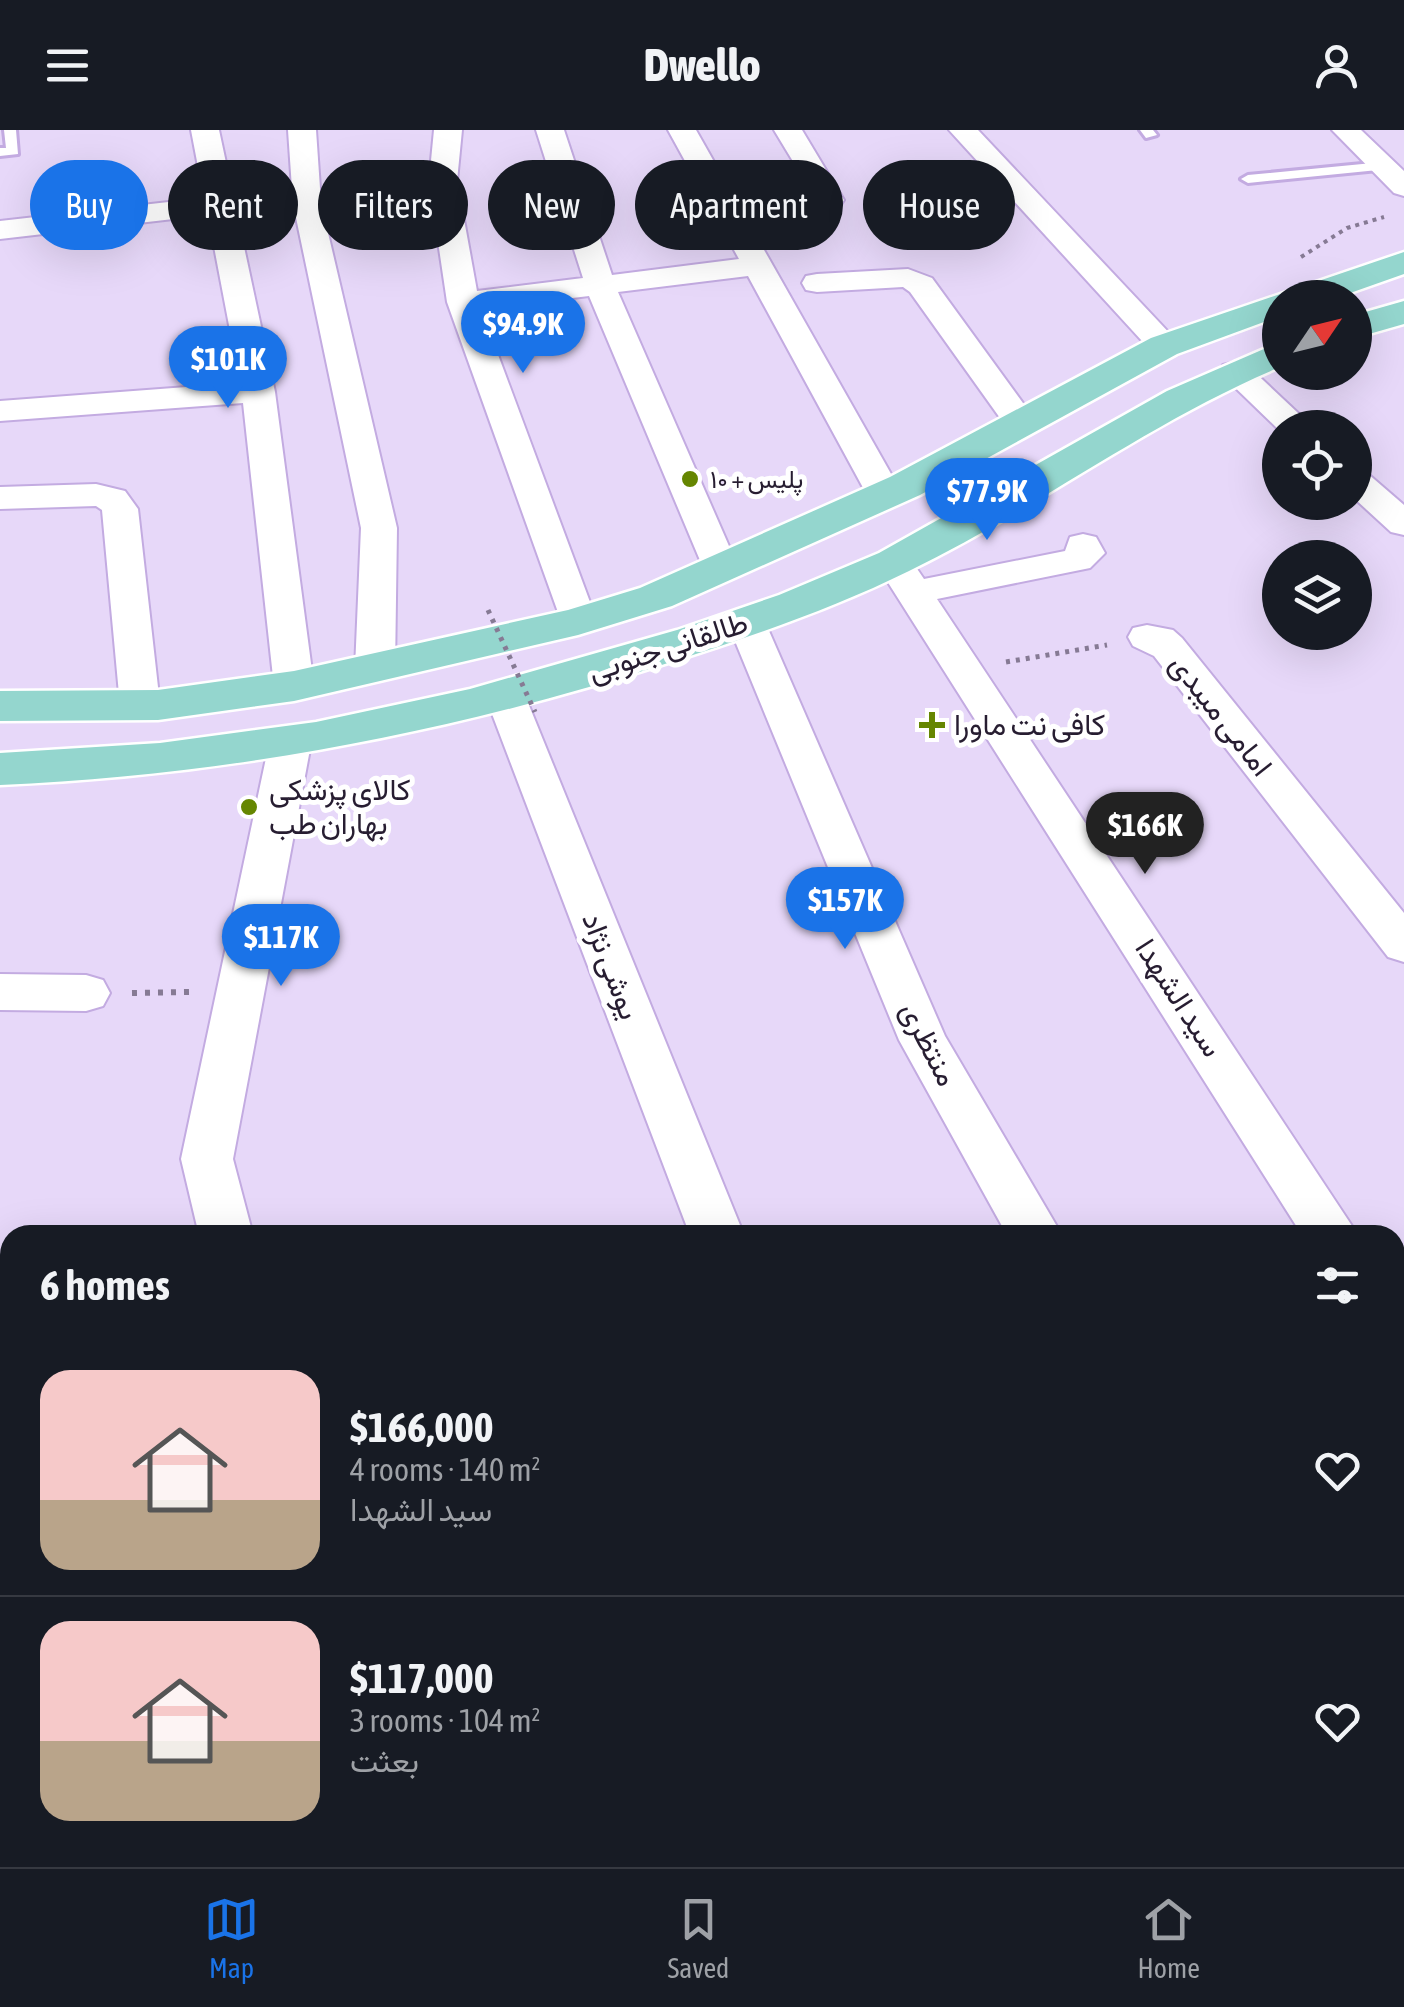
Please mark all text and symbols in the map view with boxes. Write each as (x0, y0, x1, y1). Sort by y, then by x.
icon: menu (40, 38, 95, 93)
icon: person (1309, 38, 1364, 93)
text: Dwello (644, 39, 760, 91)
chip: Buy (30, 160, 148, 250)
chip: Rent (168, 160, 298, 250)
chip: Filters (318, 160, 468, 250)
chip: New (488, 160, 615, 250)
chip: Apartment (635, 160, 843, 250)
chip: House (863, 160, 1015, 250)
north arrow (1262, 280, 1372, 390)
map controls (1262, 280, 1372, 650)
pin: $94.9K (442, 291, 604, 376)
text: $94.9K (483, 305, 563, 342)
pin: $101K (158, 326, 298, 411)
text: $101K (191, 340, 265, 377)
button: locate (1262, 410, 1372, 520)
pin: $77.9K (906, 458, 1068, 543)
place label: پلیس + ۱۰ (710, 465, 803, 496)
marker: پلیس + ۱۰ (679, 468, 701, 490)
text: $77.9K (947, 472, 1027, 509)
button: layers (1262, 540, 1372, 650)
street label: طالقانی جنوبی (584, 604, 752, 690)
street label: امامی میبدی (1162, 647, 1280, 783)
place label: کافی نت ماورا (954, 707, 1105, 743)
marker: کافی نت ماورا (919, 712, 945, 738)
place label: کالای پزشکی بهاران طب (269, 772, 411, 842)
pin: $166K (1075, 792, 1215, 877)
marker: کالای پزشکی بهاران طب (238, 796, 260, 818)
text: $166K (1108, 806, 1182, 843)
pin: $157K (775, 867, 915, 952)
text: $157K (808, 881, 882, 918)
pin: $117K (211, 904, 351, 989)
street label: یوشی نژاد (574, 907, 648, 1025)
text: $117K (244, 918, 318, 955)
street label: سید الشهدا (1128, 932, 1230, 1064)
street label: منتظری (893, 996, 965, 1092)
icon: filters (1310, 1258, 1365, 1313)
text: 6 homes (40, 1261, 170, 1309)
text: $166,000 (350, 1403, 494, 1451)
icon: home (120, 1410, 240, 1530)
icon: heart (1310, 1443, 1365, 1498)
text: 4 rooms · 140 m² (350, 1451, 540, 1488)
text: سید الشهدا (350, 1491, 492, 1528)
text: $117,000 (350, 1654, 494, 1702)
icon: home (120, 1661, 240, 1781)
icon: heart (1310, 1694, 1365, 1749)
text: 3 rooms · 104 m² (350, 1702, 540, 1739)
text: بعثت (350, 1742, 419, 1779)
tab: Map (204, 1892, 259, 1984)
tab: Saved (667, 1892, 729, 1984)
tab: Home (1138, 1892, 1200, 1984)

